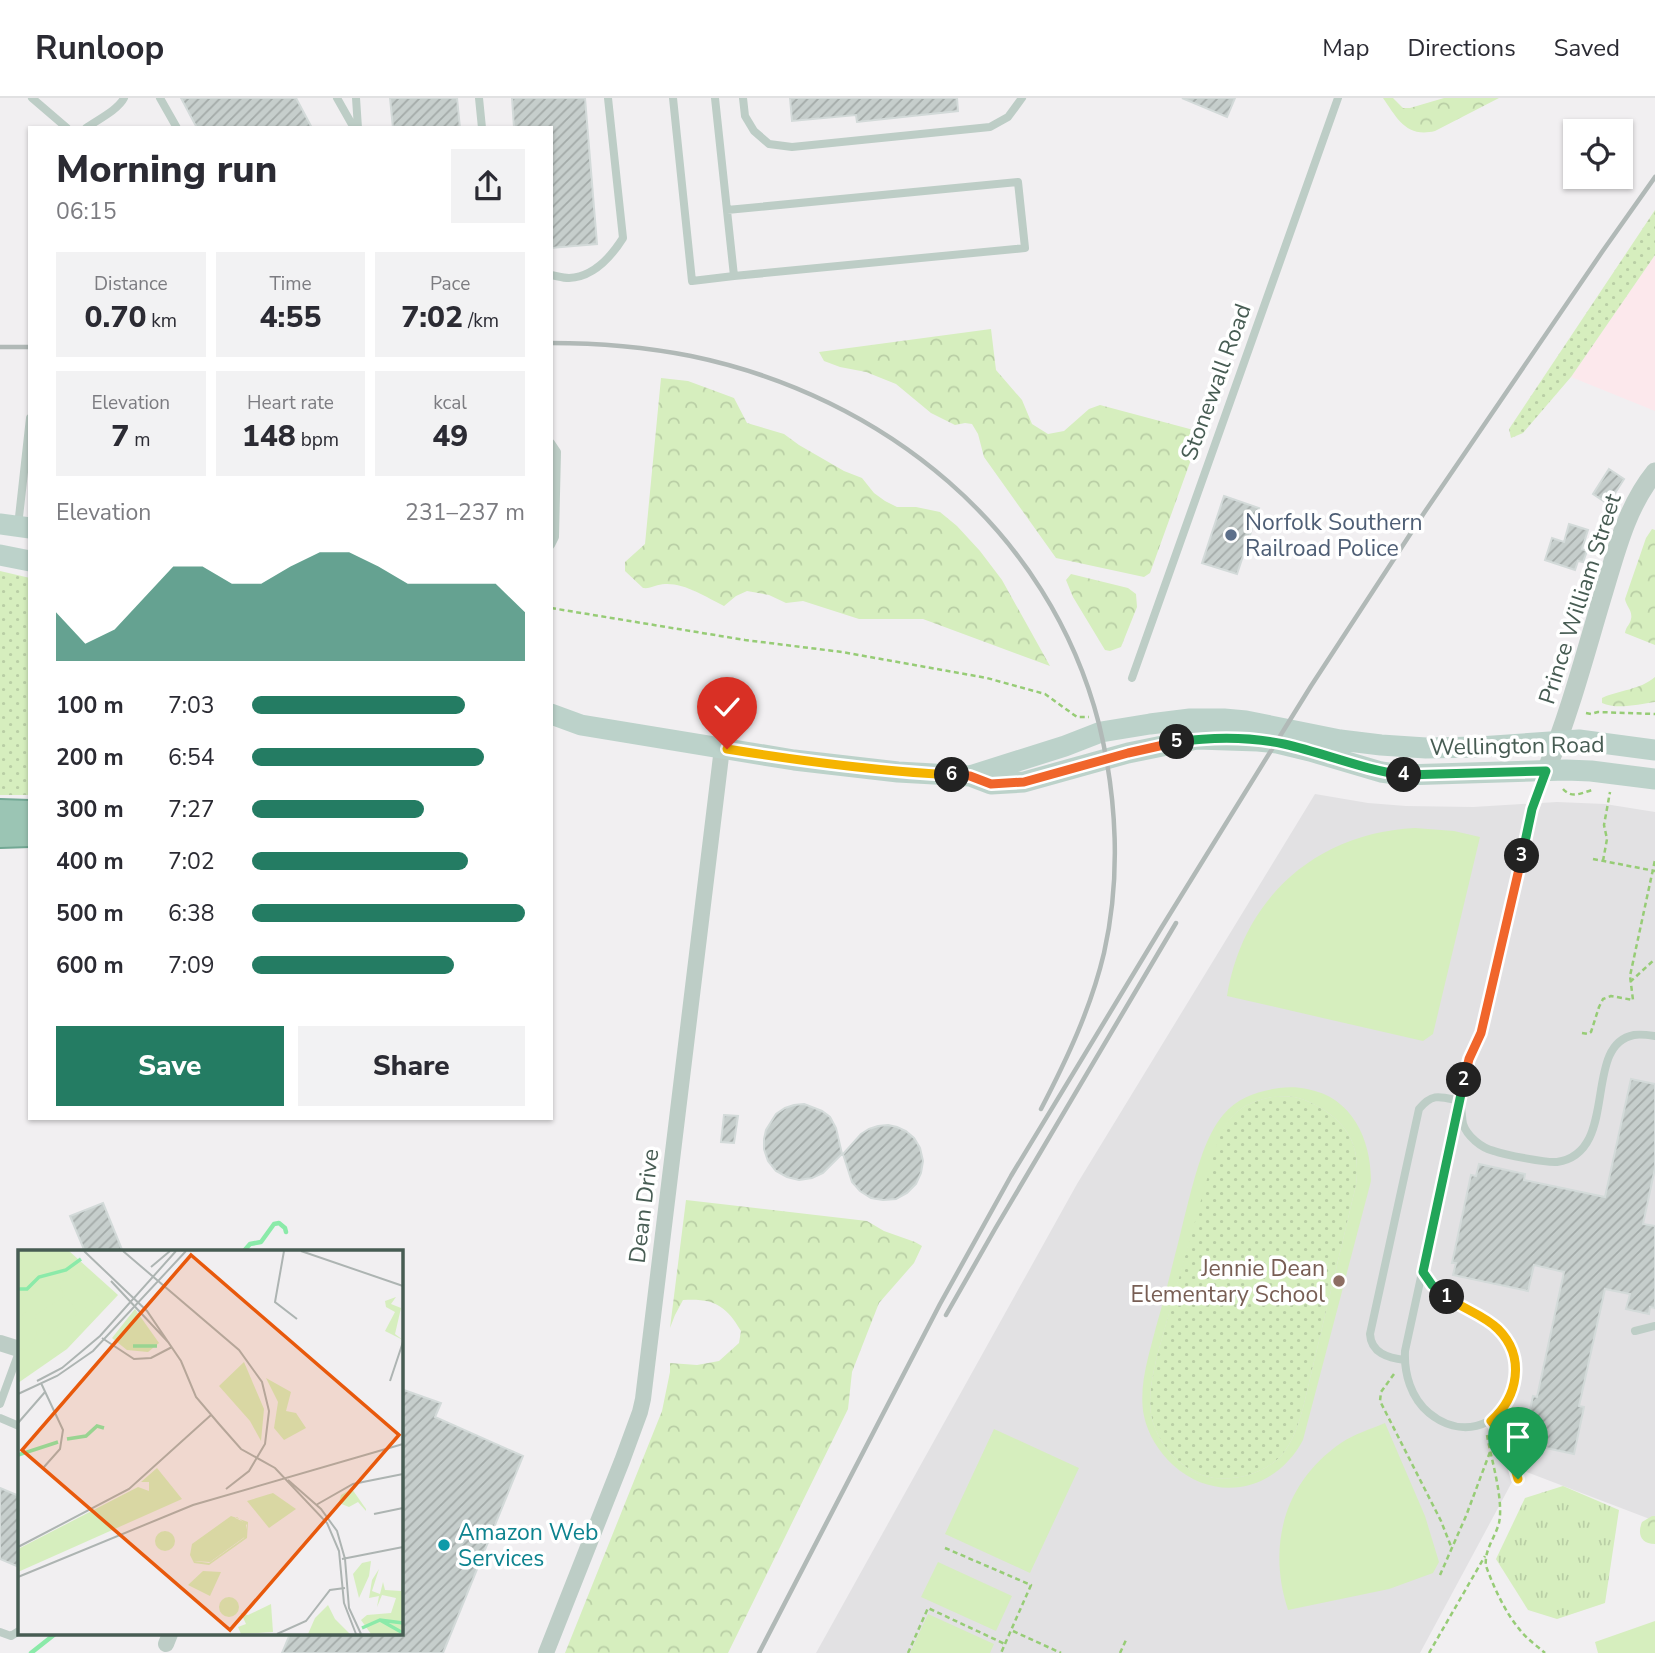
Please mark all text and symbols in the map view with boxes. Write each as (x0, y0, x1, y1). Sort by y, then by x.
text: Runloop (35, 26, 164, 71)
text: Map (1322, 32, 1369, 64)
text: Directions (1407, 32, 1516, 64)
text: Saved (1554, 32, 1620, 64)
map controls (1563, 119, 1633, 189)
button: locate (1563, 119, 1633, 189)
text: Morning run (56, 144, 277, 195)
button: share (451, 149, 525, 223)
text: 06:15 (56, 196, 116, 227)
text: Distance (94, 271, 168, 297)
text: Time (269, 271, 312, 297)
text: Pace (430, 271, 470, 297)
text: 0.70 (85, 297, 146, 338)
text: 4:55 (260, 297, 321, 338)
text: 7:02 (401, 297, 463, 338)
street label: Stonewall Road (1173, 299, 1259, 465)
text: km (146, 308, 177, 334)
text: /km (463, 308, 499, 334)
text: Elevation (91, 390, 170, 416)
text: Heart rate (247, 390, 334, 416)
text: kcal (433, 390, 467, 416)
text: 7 (111, 416, 129, 457)
text: 148 (242, 416, 296, 457)
text: 49 (432, 416, 468, 457)
text: m (129, 427, 150, 453)
text: bpm (296, 427, 339, 453)
street label: Prince William Street (1531, 489, 1629, 708)
text: Elevation (56, 497, 151, 528)
text: 231–237 m (405, 497, 525, 528)
place label: Norfolk Southern Railroad Police (1245, 507, 1422, 564)
marker: Norfolk Southern Railroad Police (1223, 527, 1239, 543)
pin (697, 677, 757, 749)
icon: check (708, 688, 746, 726)
text: 100 m (56, 690, 124, 721)
text: 7:03 (168, 690, 215, 721)
pin: 5 (1160, 724, 1194, 760)
text: 5 (1171, 728, 1182, 754)
street label: Wellington Road (1429, 729, 1605, 763)
text: 200 m (56, 742, 124, 773)
text: 6:54 (168, 742, 215, 773)
pin: 6 (934, 758, 970, 792)
pin: 4 (1386, 758, 1422, 792)
text: 6 (946, 761, 957, 787)
text: 4 (1398, 761, 1409, 787)
text: 300 m (56, 794, 124, 825)
text: 7:27 (168, 794, 215, 825)
pin: 3 (1504, 838, 1540, 874)
text: 3 (1516, 842, 1527, 868)
text: 400 m (56, 846, 124, 877)
text: 7:02 (168, 846, 215, 877)
text: 500 m (56, 898, 124, 929)
text: 6:38 (168, 898, 215, 929)
text: 600 m (56, 950, 124, 981)
text: 7:09 (168, 950, 215, 981)
button: Save (56, 1026, 284, 1106)
button: Share (298, 1026, 525, 1106)
pin: 2 (1446, 1062, 1482, 1098)
text: 2 (1458, 1066, 1469, 1092)
street label: Dean Drive (622, 1147, 666, 1265)
inset map (18, 1250, 402, 1636)
place label: Jennie Dean Elementary School (1131, 1253, 1325, 1310)
marker: Jennie Dean Elementary School (1331, 1273, 1347, 1289)
pin: 1 (1430, 1280, 1464, 1314)
text: 1 (1441, 1283, 1452, 1309)
pin (1488, 1407, 1548, 1479)
icon: arrive (1499, 1418, 1537, 1456)
place label: Amazon Web Services (458, 1517, 598, 1574)
marker: Amazon Web Services (436, 1537, 452, 1553)

